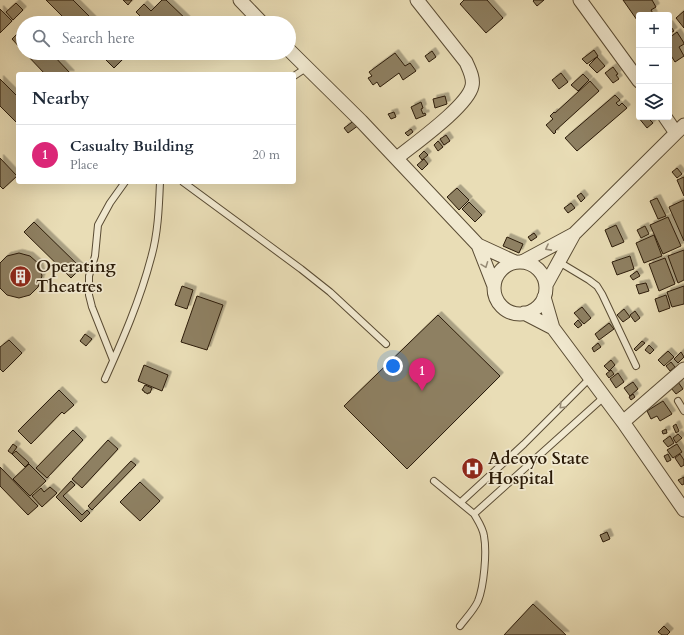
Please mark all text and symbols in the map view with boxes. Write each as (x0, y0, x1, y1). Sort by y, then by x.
map controls (636, 12, 672, 120)
button: + (636, 12, 672, 48)
search box (16, 16, 296, 60)
icon: search (30, 27, 52, 49)
text: Search here (62, 28, 135, 48)
button: − (636, 48, 672, 84)
button: layers (636, 84, 672, 120)
text: Nearby (32, 87, 89, 110)
text: Casualty Building (70, 136, 193, 156)
text: 1 (42, 146, 48, 164)
text: 20 m (252, 146, 280, 164)
text: Place (70, 156, 98, 174)
one-way arrow (545, 243, 552, 251)
place label: Operating Theatres (36, 255, 117, 298)
one-way arrow (481, 262, 489, 269)
building icon: Operating Theatres (8, 263, 34, 289)
your location (383, 356, 403, 376)
pin: 1 (409, 358, 435, 391)
one-way arrow (560, 401, 567, 409)
place label: Adeoyo State Hospital (488, 447, 589, 490)
hospital icon: Adeoyo State Hospital (459, 455, 485, 481)

